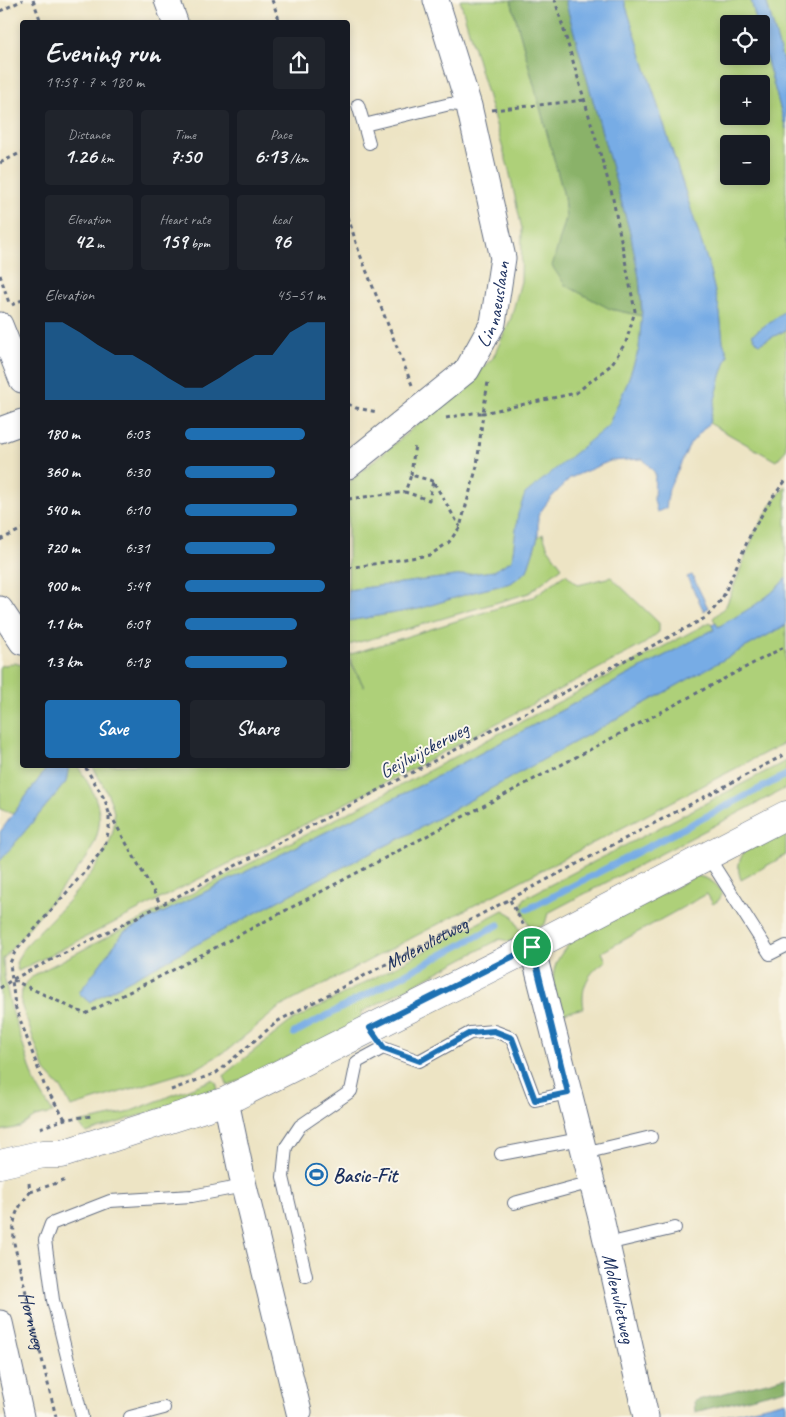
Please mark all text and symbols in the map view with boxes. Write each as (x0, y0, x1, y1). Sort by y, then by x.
map controls (720, 15, 770, 185)
button: locate (720, 15, 770, 65)
text: Evening run (45, 35, 160, 70)
button: share (273, 37, 325, 89)
text: 19:59 · 7 × 180 m (45, 72, 144, 92)
button: + (720, 75, 770, 125)
text: Distance (68, 126, 110, 143)
text: Time (174, 126, 196, 143)
text: Pace (270, 126, 292, 143)
button: − (720, 135, 770, 185)
text: 1.26 (64, 143, 97, 169)
text: 7:50 (169, 143, 201, 169)
text: 6:13 (254, 143, 287, 169)
text: km (97, 150, 114, 167)
text: /km (287, 150, 308, 167)
text: Elevation (67, 211, 111, 228)
text: Heart rate (159, 211, 211, 228)
text: kcal (272, 211, 290, 228)
text: 42 (74, 228, 93, 254)
text: 159 (160, 228, 188, 254)
text: 96 (271, 228, 291, 254)
text: m (93, 235, 104, 252)
text: bpm (188, 235, 210, 252)
street label: Linnaeuslaan (470, 259, 515, 351)
text: Elevation (45, 285, 94, 305)
text: 45–51 m (276, 285, 325, 305)
text: 180 m (45, 424, 80, 444)
text: 6:03 (125, 424, 150, 444)
text: 360 m (45, 462, 80, 482)
text: 6:30 (125, 462, 150, 482)
text: 540 m (45, 500, 79, 520)
text: 6:10 (125, 500, 150, 520)
text: 720 m (45, 538, 80, 558)
text: 6:31 (125, 538, 150, 558)
text: 900 m (45, 576, 79, 596)
text: 5:49 (125, 576, 150, 596)
text: 1.1 km (45, 614, 82, 634)
text: 6:09 (125, 614, 150, 634)
text: 1.3 km (45, 652, 82, 672)
text: 6:18 (125, 652, 150, 672)
button: Save (45, 700, 180, 758)
button: Share (190, 700, 325, 758)
street label: Geijlwijckerweg (375, 715, 475, 784)
street label: Molenvlietweg (380, 911, 473, 976)
pin (511, 926, 553, 968)
icon: arrive (518, 933, 546, 961)
sports icon: Basic-Fit (305, 1163, 329, 1187)
place label: Basic-Fit (333, 1163, 399, 1188)
street label: Molenvlietweg (597, 1251, 642, 1346)
street label: Hornweg (14, 1289, 52, 1353)

